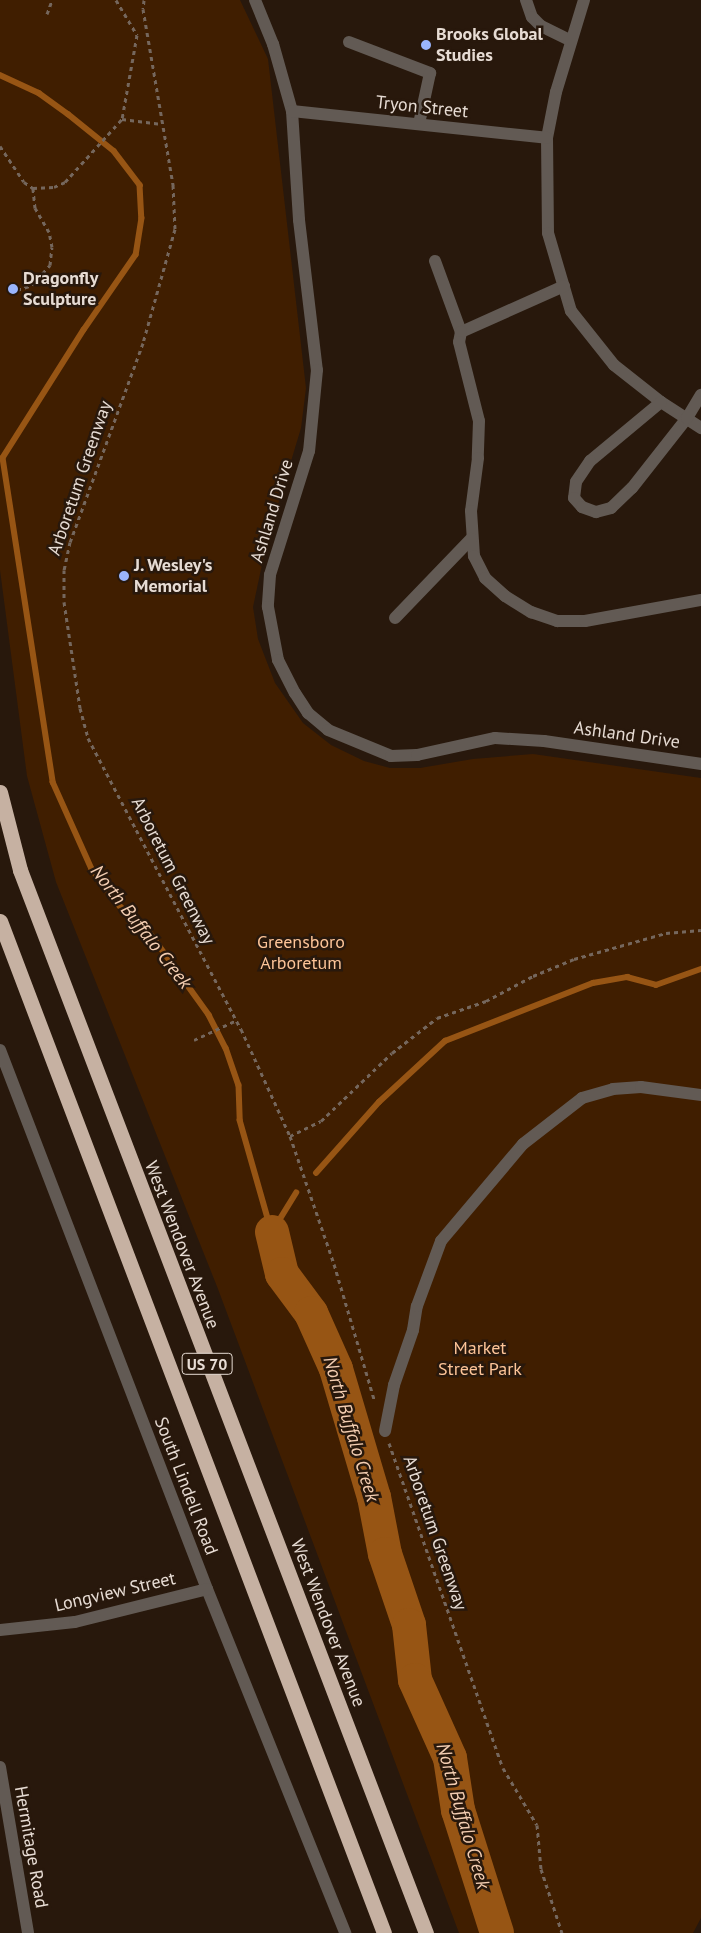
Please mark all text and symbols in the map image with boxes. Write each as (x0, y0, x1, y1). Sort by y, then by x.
place label: Brooks Global Studies (436, 24, 543, 66)
marker: Brooks Global Studies (420, 39, 432, 51)
street label: Tryon Street (375, 91, 469, 123)
place label: Dragonfly Sculpture (23, 268, 98, 310)
marker: Dragonfly Sculpture (7, 283, 19, 295)
street label: Arboretum Greenway (43, 398, 117, 558)
street label: Ashland Drive (246, 457, 298, 565)
place label: J. Wesley's Memorial (134, 555, 214, 598)
marker: J. Wesley's Memorial (118, 570, 130, 582)
street label: Ashland Drive (573, 717, 681, 753)
street label: Arboretum Greenway (127, 794, 219, 948)
water label: North Buffalo Creek (86, 861, 196, 993)
park label: Greensboro Arboretum (257, 932, 345, 974)
street label: West Wendover Avenue (140, 1158, 224, 1332)
park label: Market Street Park (438, 1338, 522, 1380)
road number: US 70 (181, 1350, 233, 1378)
water label: North Buffalo Creek (318, 1354, 384, 1504)
street label: South Lindell Road (150, 1414, 222, 1558)
street label: Arboretum Greenway (398, 1453, 472, 1613)
street label: West Wendover Avenue (286, 1536, 370, 1710)
street label: Longview Street (52, 1568, 178, 1616)
water label: North Buffalo Creek (431, 1740, 495, 1892)
street label: Hermitage Road (10, 1784, 52, 1910)

